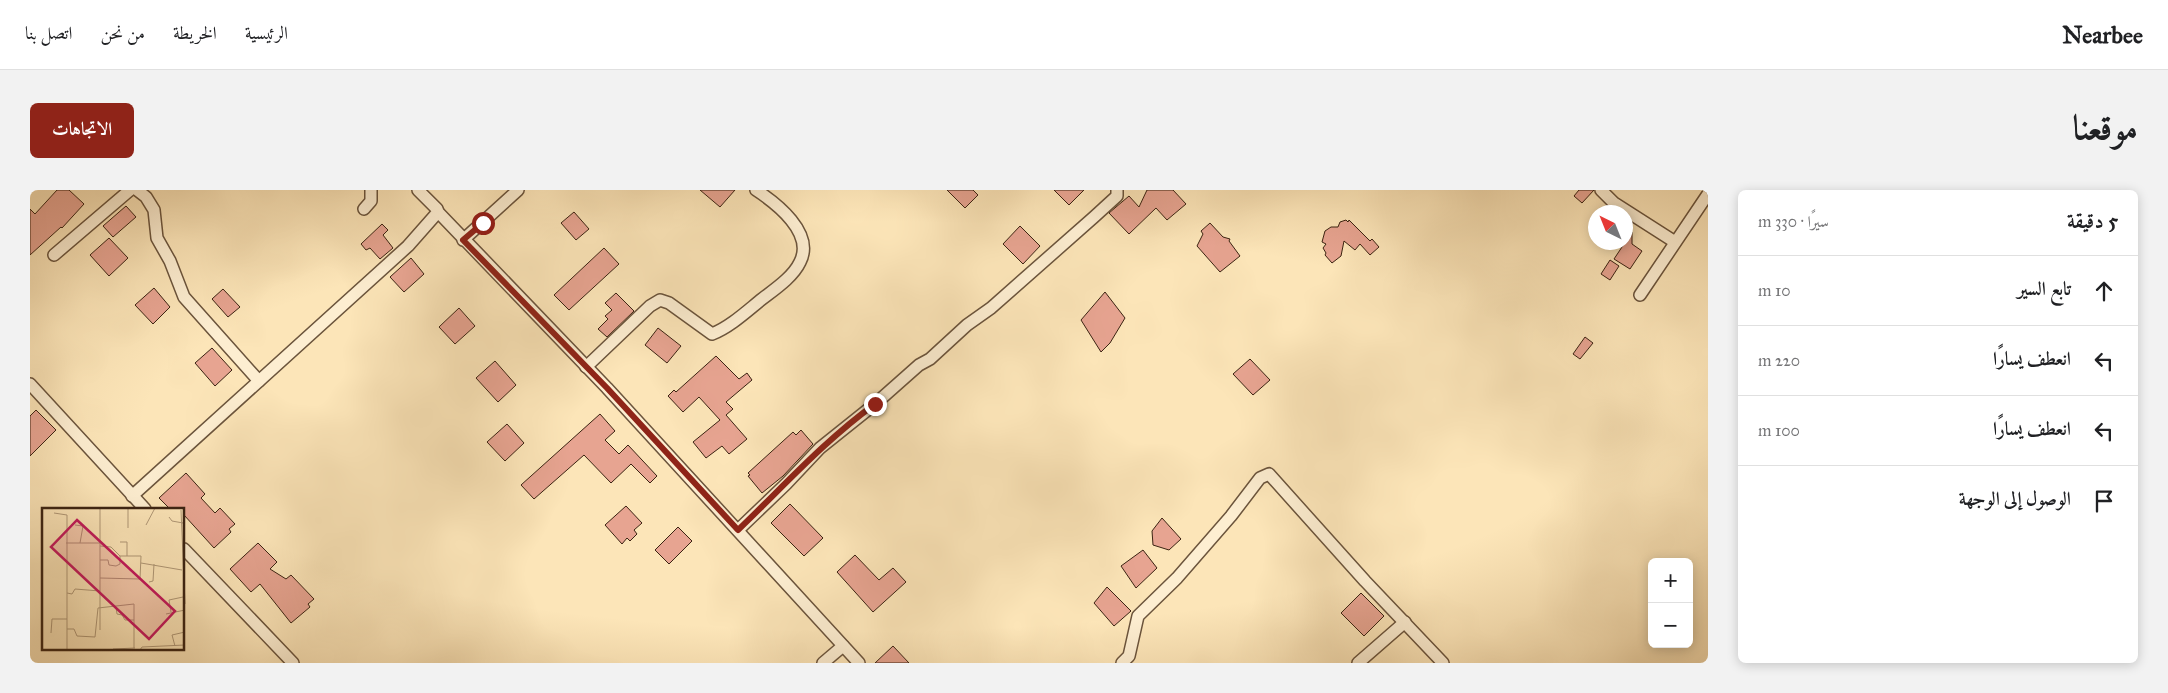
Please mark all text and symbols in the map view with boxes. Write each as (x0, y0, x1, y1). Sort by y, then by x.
text: Nearbee (2062, 20, 2143, 50)
text: اتصل بنا (25, 22, 72, 44)
text: من نحن (100, 22, 145, 44)
text: الخريطة (173, 22, 217, 44)
text: الرئيسية (245, 22, 288, 44)
button: الاتجاهات (30, 103, 134, 158)
text: موقعنا (2073, 106, 2138, 149)
north arrow (1588, 205, 1633, 250)
text: 5 دقيقة (2067, 208, 2118, 234)
route start (472, 212, 495, 235)
text: سيرًا · 330 m (1758, 212, 1829, 231)
text: تابع السير (2017, 277, 2071, 300)
icon: ahead (2090, 277, 2118, 305)
text: 10 m (1758, 281, 1790, 300)
text: انعطف يسارًا (1993, 347, 2071, 370)
icon: left (2090, 347, 2118, 375)
text: 220 m (1758, 351, 1800, 370)
route end (864, 393, 887, 416)
text: انعطف يسارًا (1993, 417, 2071, 440)
icon: left (2090, 417, 2118, 445)
text: 100 m (1758, 421, 1800, 440)
text: الوصول إلى الوجهة (1959, 487, 2071, 510)
icon: arrive (2090, 487, 2118, 515)
inset map (42, 508, 185, 650)
map controls (1648, 558, 1693, 648)
button: + (1648, 558, 1693, 603)
button: − (1648, 603, 1693, 648)

